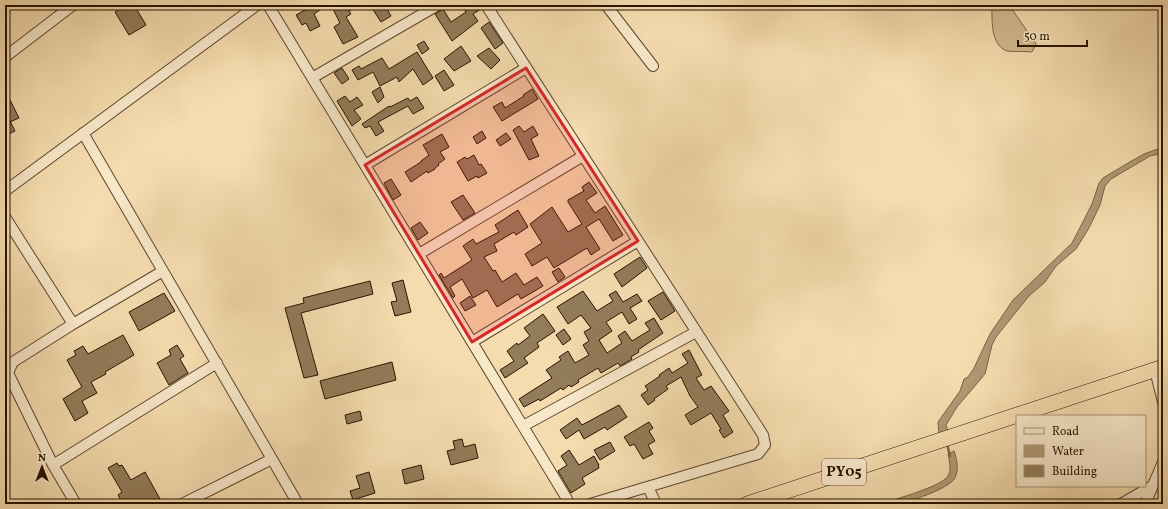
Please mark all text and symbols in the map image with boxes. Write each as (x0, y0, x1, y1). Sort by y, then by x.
scale bar (1018, 22, 1087, 48)
text: 50 m (1024, 29, 1050, 45)
legend (1016, 415, 1146, 487)
text: Road (1052, 424, 1079, 440)
text: Water (1052, 444, 1084, 460)
north arrow (22, 447, 62, 487)
text: N (38, 451, 46, 466)
road number: PY05 (822, 459, 866, 485)
text: Building (1052, 464, 1097, 480)

